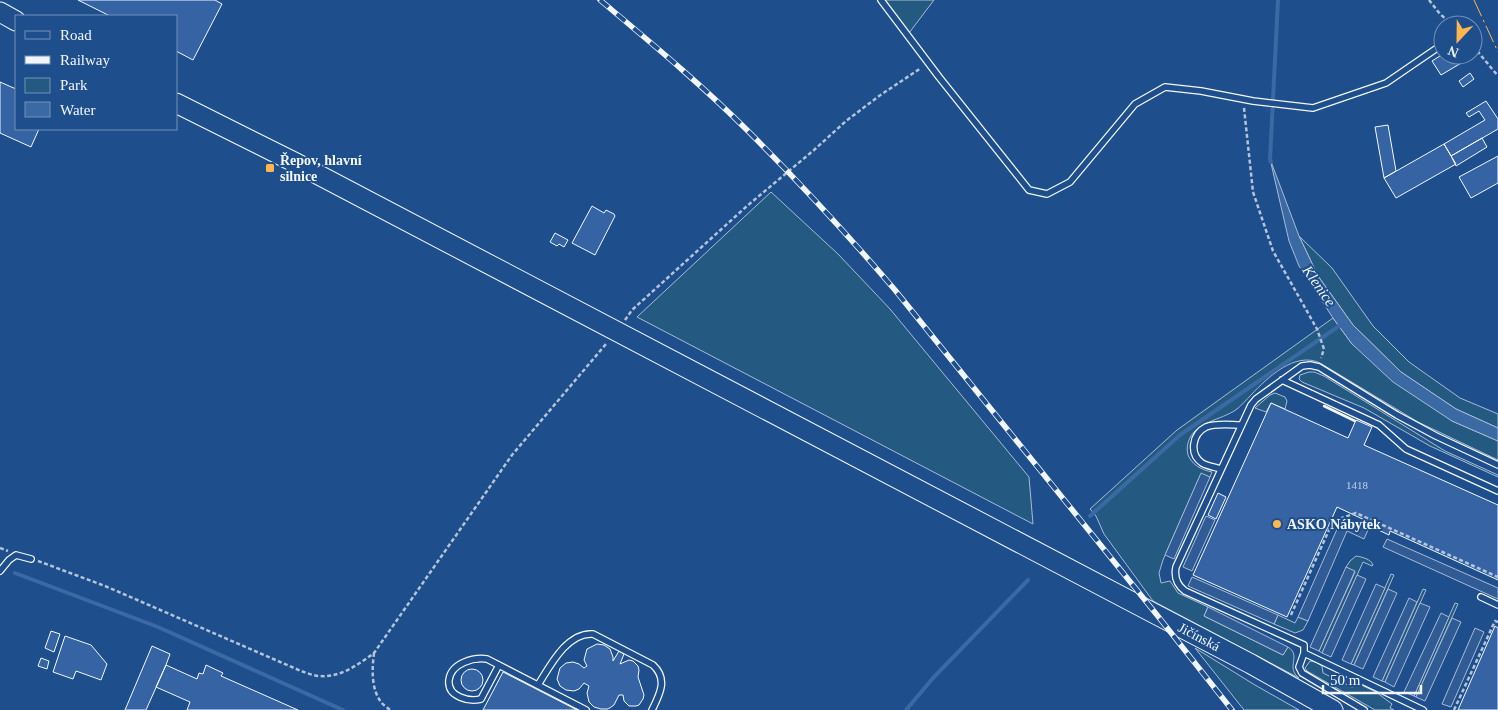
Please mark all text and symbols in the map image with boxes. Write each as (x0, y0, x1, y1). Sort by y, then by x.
legend (15, 15, 178, 130)
north arrow (1433, 15, 1483, 65)
text: Road (60, 27, 92, 43)
text: N (1446, 43, 1461, 60)
text: Railway (60, 52, 110, 68)
text: Park (60, 77, 88, 93)
text: Water (60, 102, 95, 118)
place label: Řepov, hlavní silnice (280, 152, 363, 184)
marker: Řepov, hlavní silnice (264, 162, 276, 174)
water label: Klenice (1299, 262, 1339, 310)
house number: 1418 (1346, 479, 1369, 491)
place label: ASKO Nábytek (1287, 517, 1381, 532)
marker: ASKO Nábytek (1271, 518, 1283, 530)
street label: Jičínská (1176, 620, 1223, 655)
scale bar (1323, 662, 1420, 694)
text: 50 m (1330, 672, 1361, 688)

